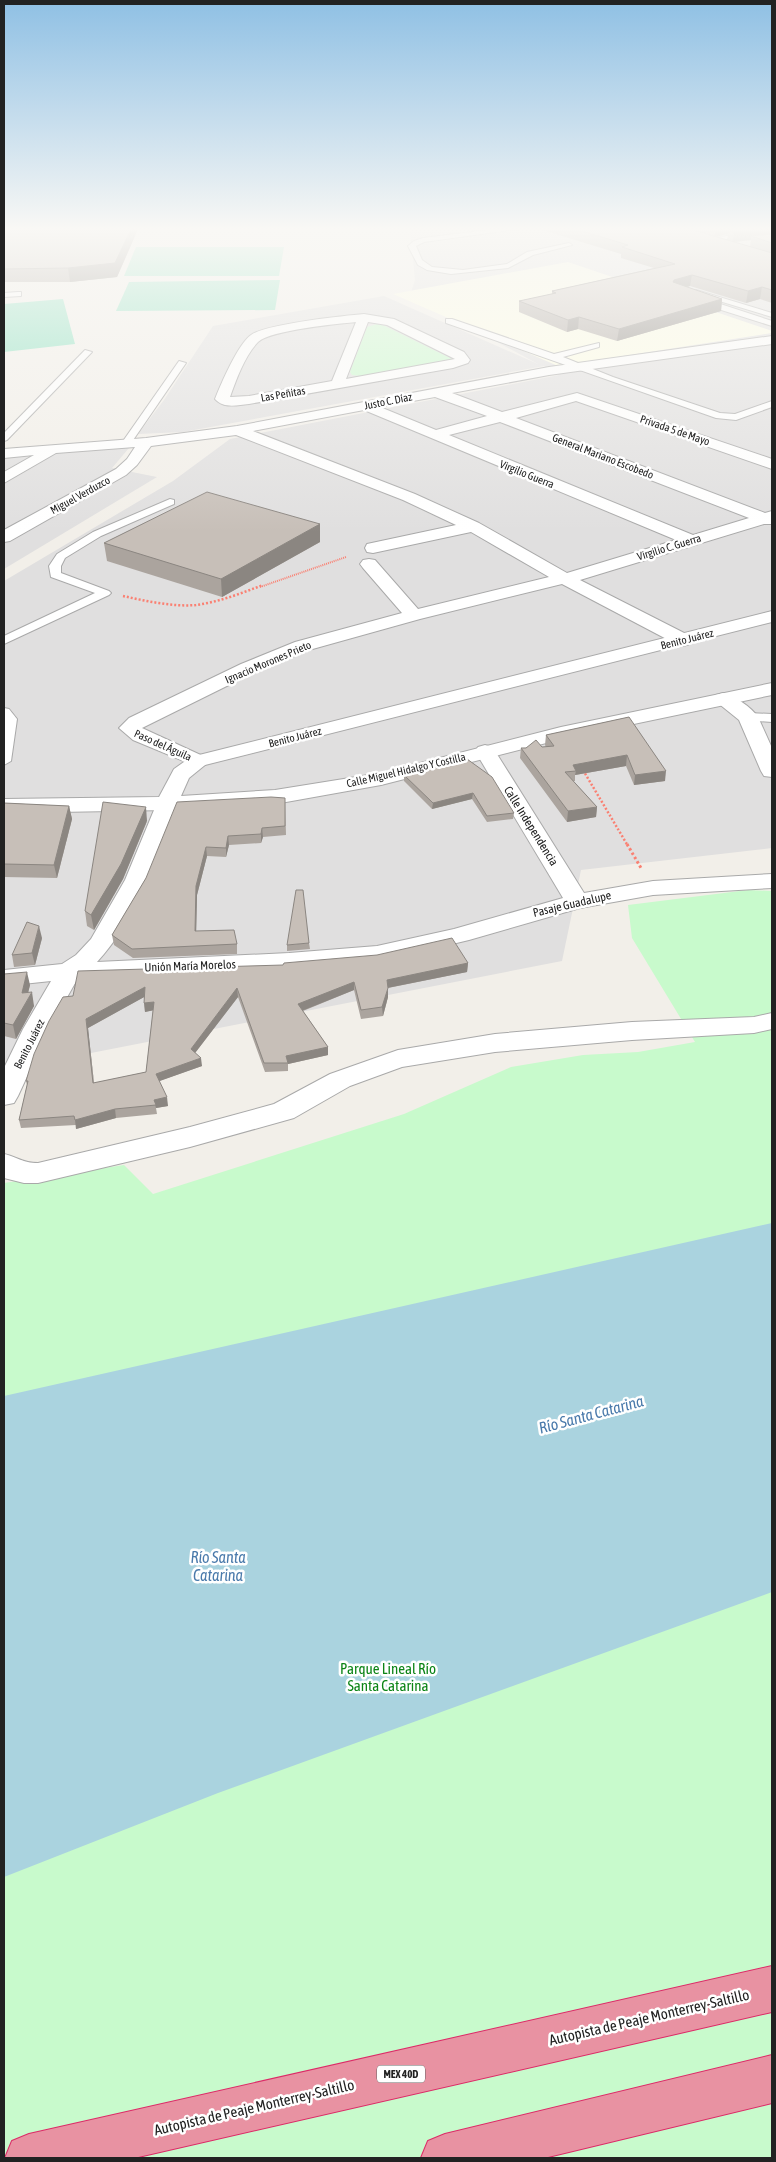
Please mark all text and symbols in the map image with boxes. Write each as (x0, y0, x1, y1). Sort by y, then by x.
street label: Las Peñitas (260, 384, 306, 404)
street label: Justo C. Díaz (363, 390, 413, 412)
street label: Privada 5 de Mayo (639, 412, 711, 448)
street label: General Mariano Escobedo (551, 431, 655, 481)
street label: Virgilio Guerra (498, 458, 556, 490)
street label: Miguel Verduzco (48, 474, 112, 516)
street label: Virgilio C. Guerra (636, 532, 702, 562)
street label: Benito Juárez (659, 627, 715, 651)
street label: Ignacio Morones Prieto (223, 638, 313, 686)
street label: Benito Juárez (267, 725, 323, 749)
street label: Paso del Águila (132, 727, 194, 763)
street label: Calle Miguel Hidalgo Y Costilla (345, 750, 467, 790)
street label: Calle Independencia (501, 784, 561, 868)
street label: Pasaje Guadalupe (531, 888, 613, 920)
street label: Unión María Morelos (144, 957, 236, 975)
street label: Benito Juárez (11, 1017, 47, 1071)
water label: Río Santa Catarina (537, 1391, 646, 1437)
water label: Río Santa Catarina (190, 1548, 246, 1584)
park label: Parque Lineal Río Santa Catarina (340, 1660, 436, 1694)
street label: Autopista de Peaje Monterrey-Saltillo (547, 1986, 751, 2048)
road number: MEX 40D (377, 2066, 425, 2082)
street label: Autopista de Peaje Monterrey-Saltillo (152, 2076, 356, 2138)

